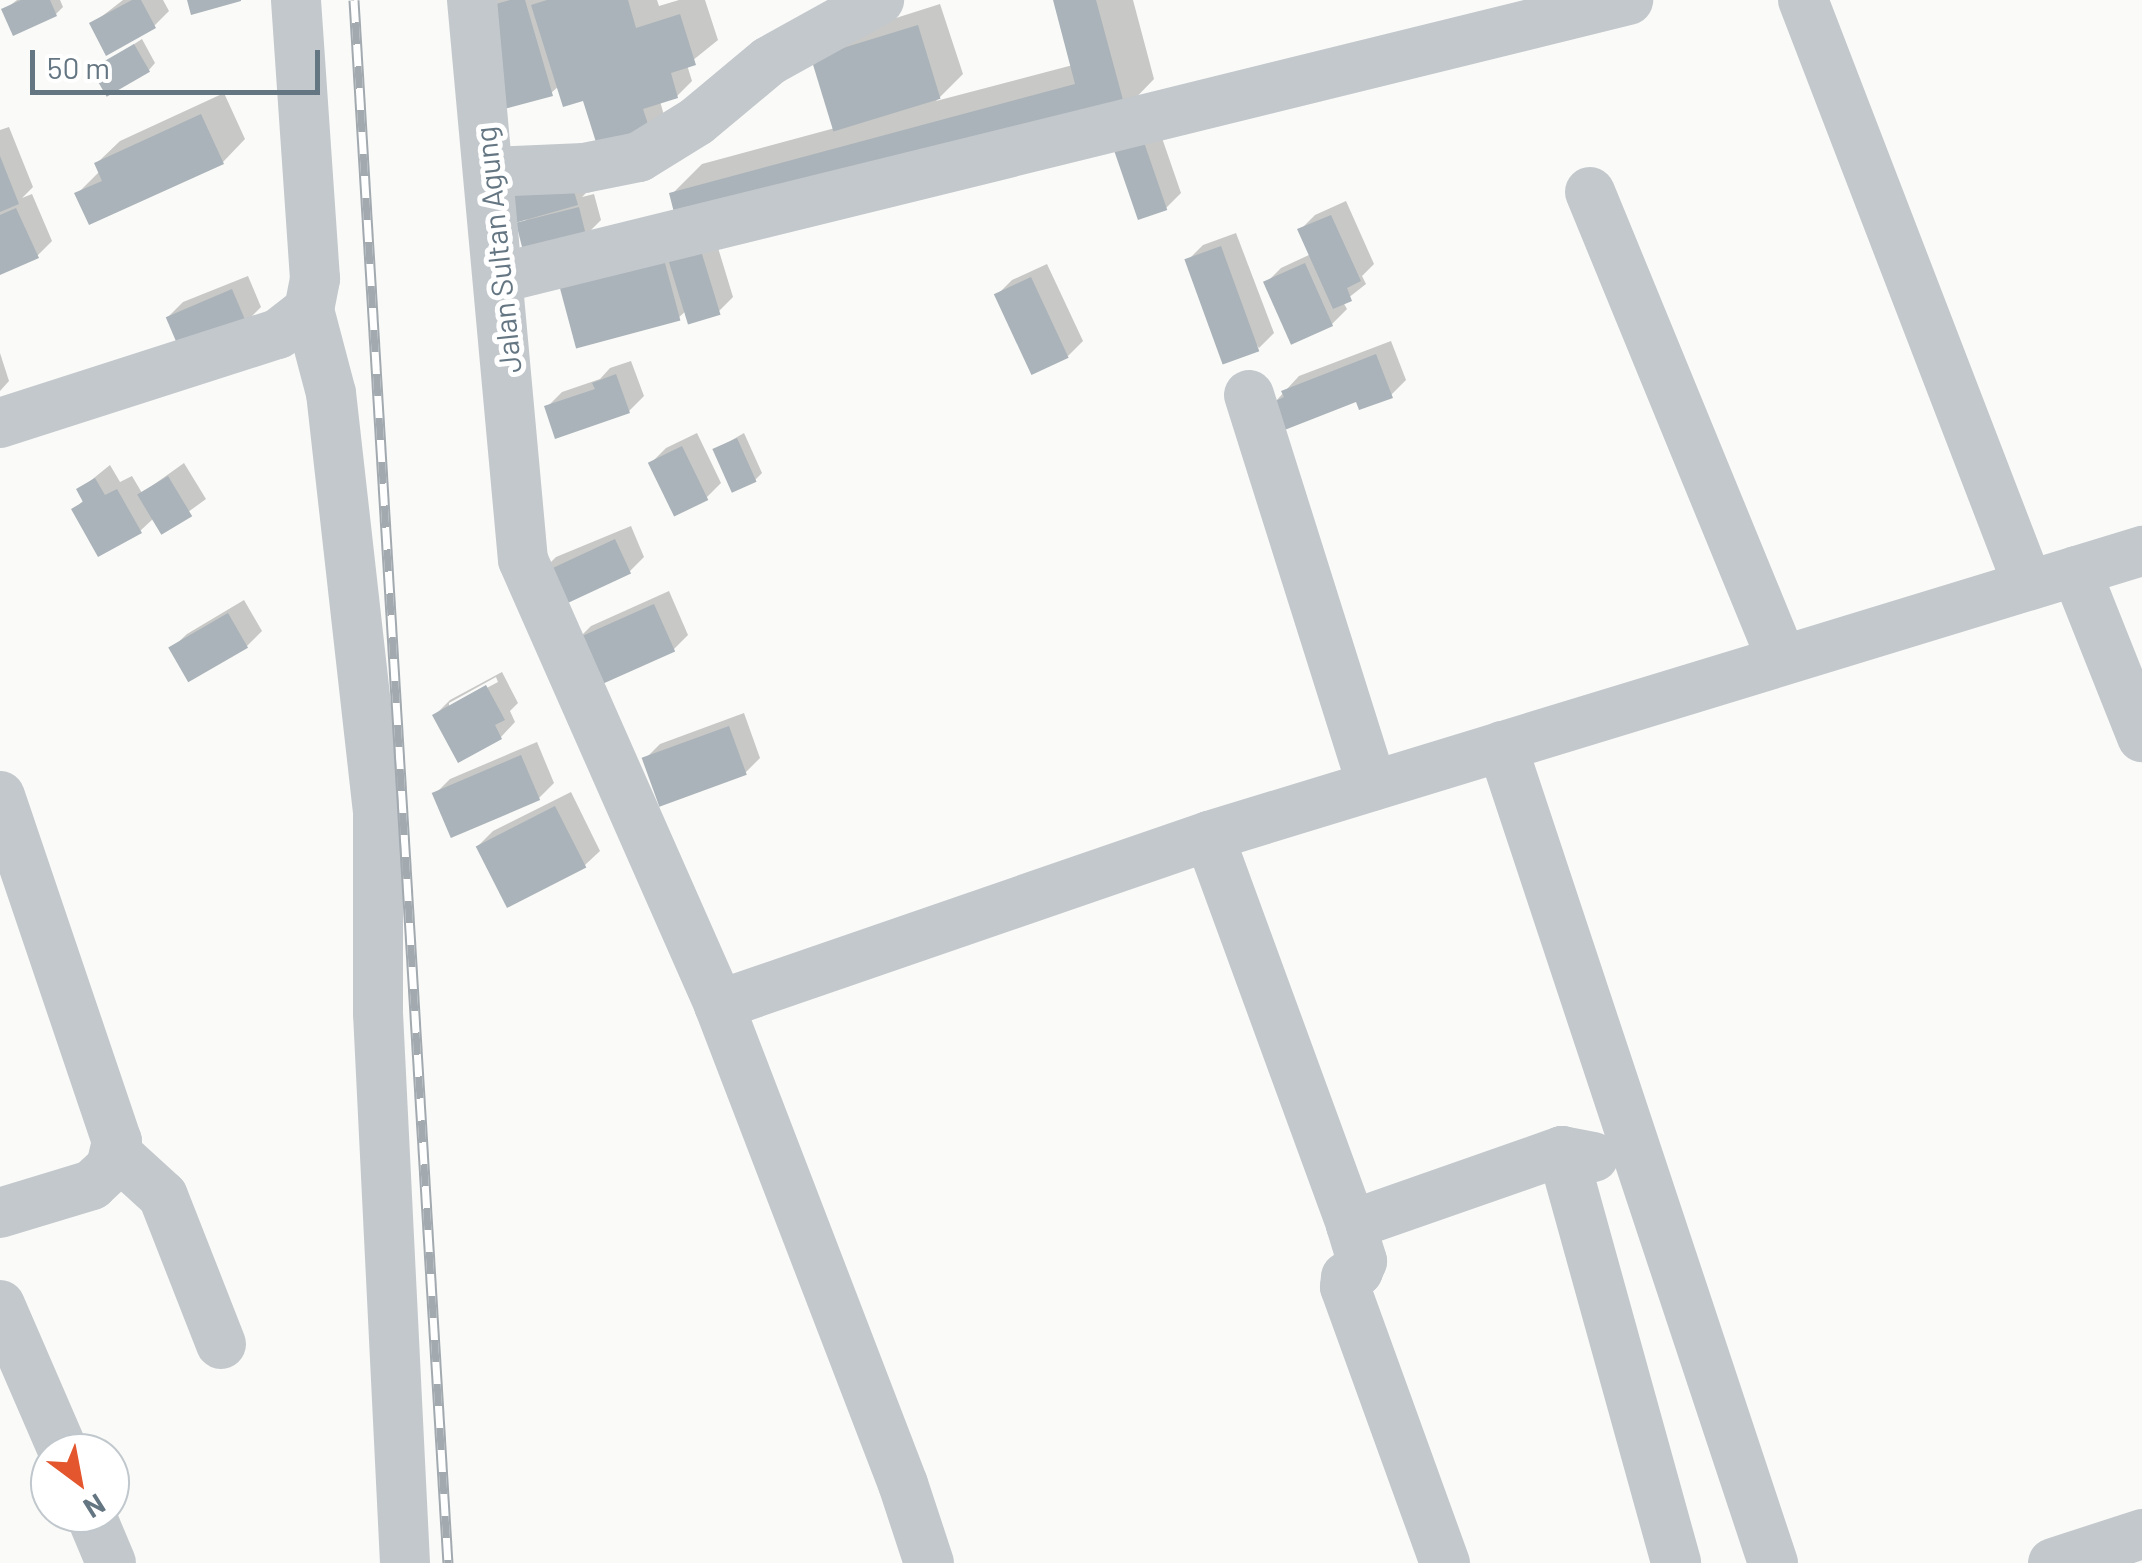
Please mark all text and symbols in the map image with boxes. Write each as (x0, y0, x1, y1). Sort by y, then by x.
scale bar (35, 30, 325, 92)
text: 50 m (47, 49, 110, 85)
street label: Jalan Sultan Agung (466, 125, 528, 375)
north arrow (30, 1433, 130, 1533)
text: N (78, 1487, 112, 1526)

